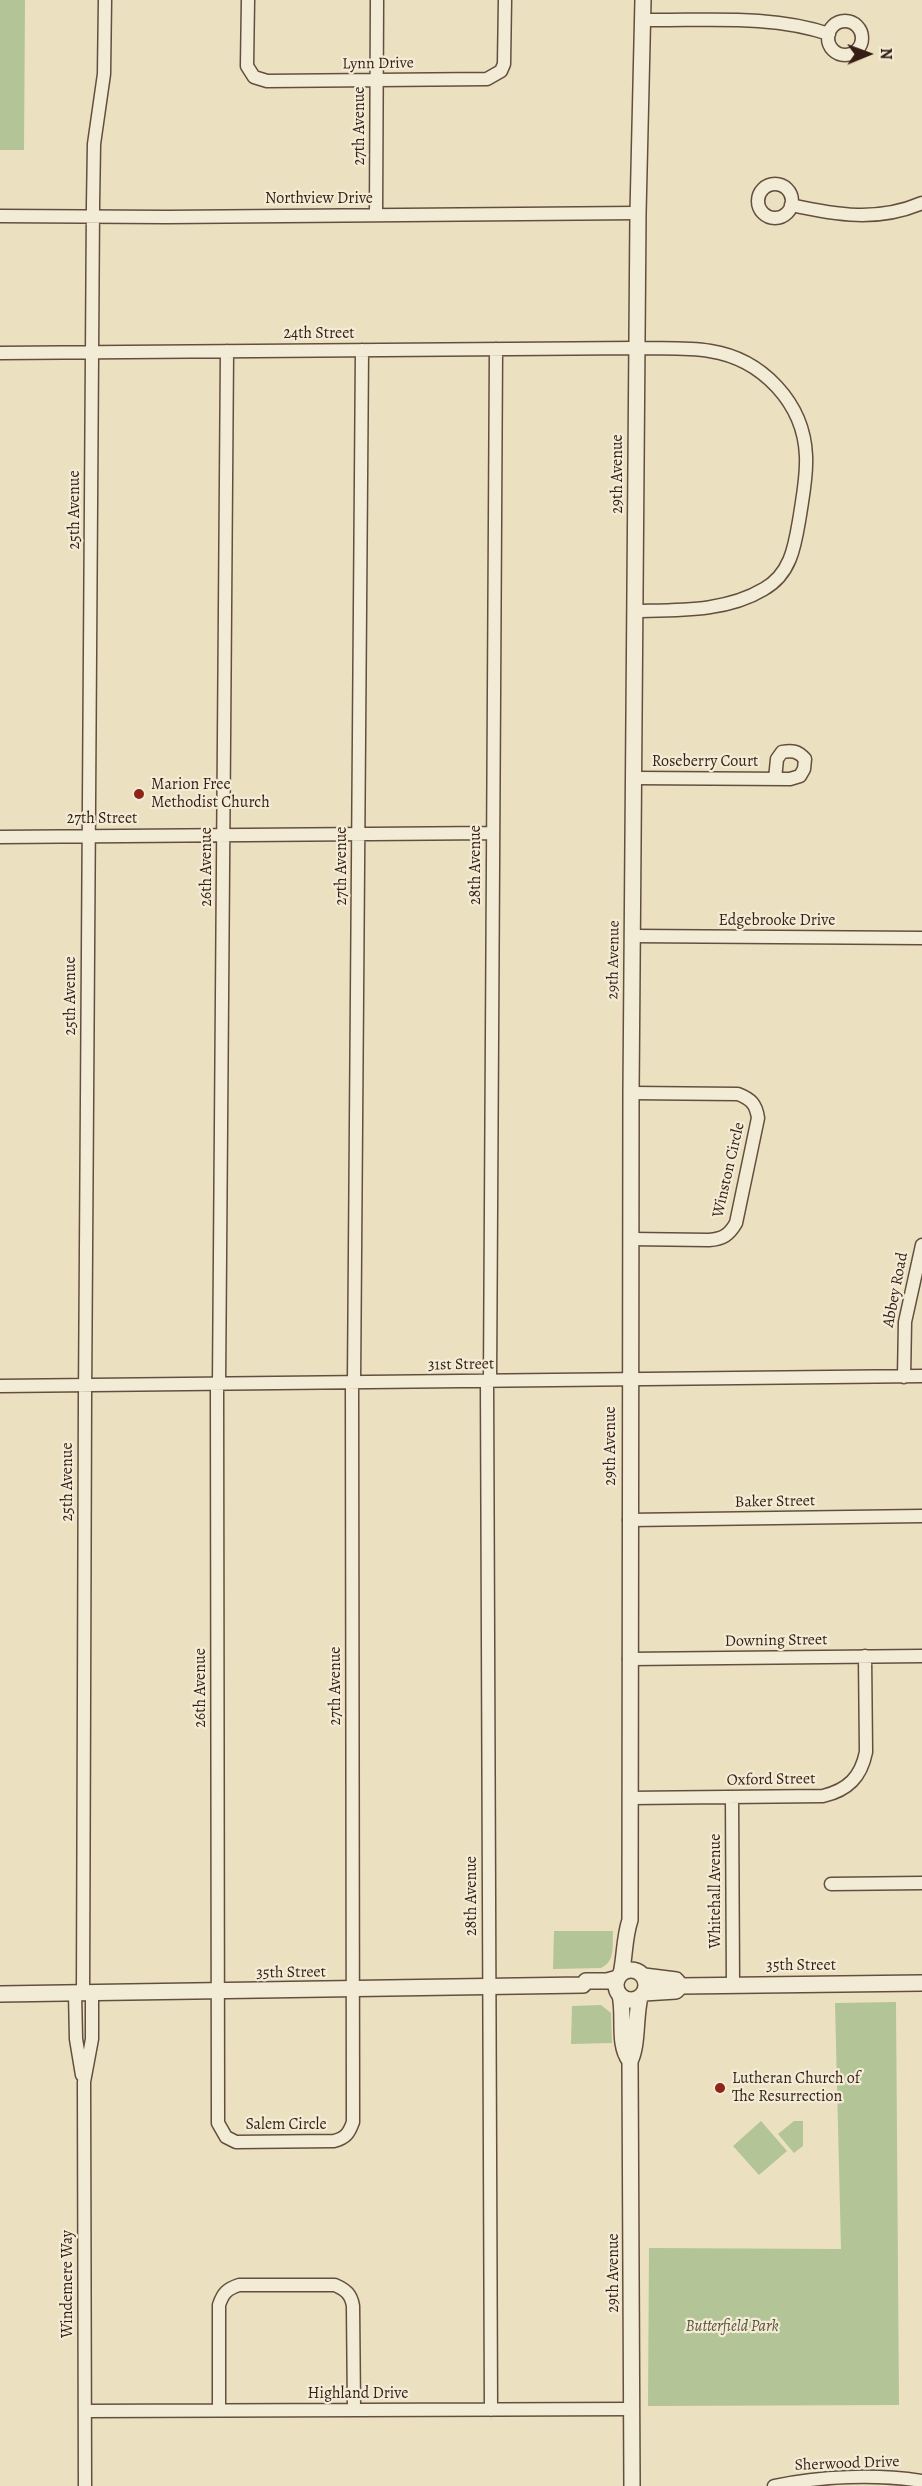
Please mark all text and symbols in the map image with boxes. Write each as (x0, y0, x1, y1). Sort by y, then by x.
north arrow (838, 24, 898, 84)
text: N (875, 48, 897, 60)
street label: Lynn Drive (342, 54, 414, 74)
street label: 27th Avenue (350, 87, 370, 165)
street label: Northview Drive (265, 189, 373, 209)
street label: 24th Street (283, 324, 355, 344)
street label: 29th Avenue (608, 434, 628, 514)
street label: 25th Avenue (65, 470, 85, 550)
street label: Roseberry Court (652, 752, 758, 772)
place label: Marion Free Methodist Church (151, 775, 270, 813)
marker: Marion Free Methodist Church (132, 787, 146, 801)
street label: 27th Street (67, 809, 137, 829)
street label: 28th Avenue (466, 825, 486, 905)
street label: 26th Avenue (197, 827, 217, 907)
street label: 27th Avenue (332, 827, 352, 905)
street label: Edgebrooke Drive (719, 911, 835, 931)
street label: 29th Avenue (604, 920, 624, 1000)
street label: 25th Avenue (61, 956, 81, 1036)
street label: Winston Circle (709, 1120, 749, 1220)
street label: Abbey Road (879, 1251, 913, 1329)
street label: 31st Street (428, 1355, 494, 1375)
street label: 29th Avenue (601, 1406, 621, 1486)
street label: 25th Avenue (58, 1442, 78, 1522)
street label: Baker Street (735, 1492, 815, 1512)
street label: Downing Street (724, 1631, 828, 1651)
street label: 27th Avenue (326, 1647, 346, 1725)
street label: 26th Avenue (191, 1648, 211, 1728)
street label: Oxford Street (726, 1770, 816, 1790)
street label: Whitehall Avenue (706, 1834, 726, 1948)
street label: 28th Avenue (462, 1856, 482, 1936)
street label: 35th Street (766, 1956, 836, 1976)
street label: 35th Street (256, 1963, 326, 1983)
place label: Lutheran Church of The Resurrection (732, 2069, 860, 2107)
marker: Lutheran Church of The Resurrection (713, 2081, 727, 2095)
street label: Salem Circle (245, 2115, 327, 2135)
street label: Windemere Way (58, 2230, 78, 2338)
street label: 29th Avenue (604, 2233, 624, 2313)
park label: Butterfield Park (685, 2317, 779, 2337)
street label: Highland Drive (308, 2384, 408, 2404)
street label: Sherwood Drive (794, 2453, 900, 2475)

